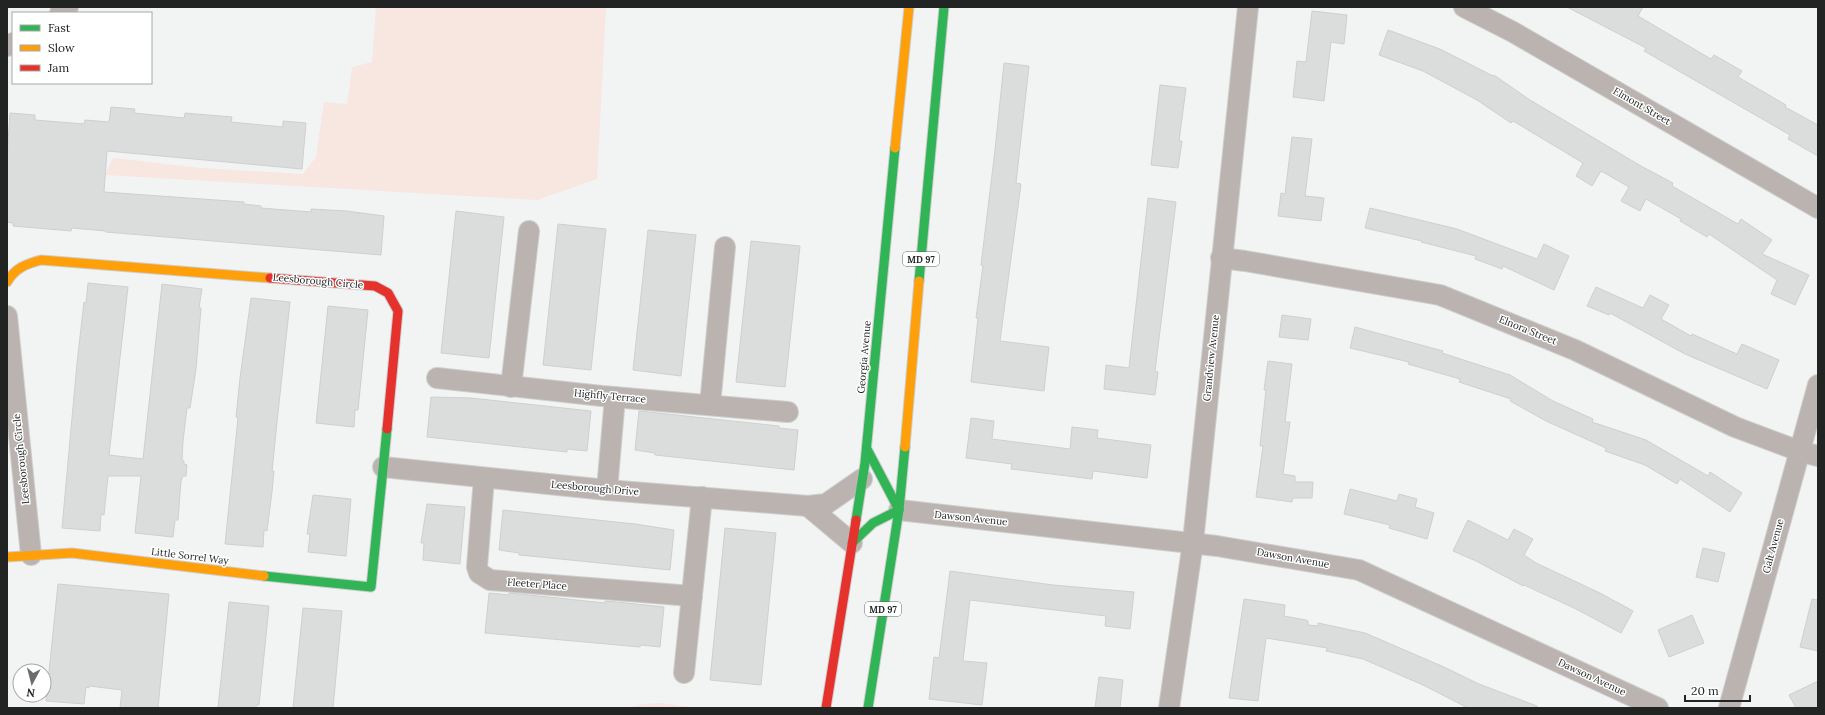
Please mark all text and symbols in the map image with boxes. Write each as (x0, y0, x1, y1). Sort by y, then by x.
legend (12, 12, 152, 84)
text: Fast (48, 20, 71, 35)
text: Slow (48, 40, 75, 55)
text: Jam (47, 60, 69, 75)
street label: Elmont Street (1611, 84, 1673, 128)
road number: MD 97 (903, 252, 939, 266)
street label: Leesborough Circle (272, 271, 364, 291)
street label: Elnora Street (1497, 312, 1559, 348)
street label: Grandview Avenue (1200, 314, 1222, 402)
street label: Georgia Avenue (854, 319, 874, 394)
street label: Highfly Terrace (573, 386, 647, 406)
street label: Leesborough Circle (10, 413, 32, 505)
street label: Leesborough Drive (550, 478, 640, 498)
street label: Dawson Avenue (934, 508, 1009, 528)
street label: Galt Avenue (1759, 517, 1787, 575)
street label: Little Sorrel Way (150, 545, 230, 567)
street label: Dawson Avenue (1256, 545, 1331, 571)
street label: Fleeter Place (507, 575, 568, 593)
road number: MD 97 (865, 602, 901, 616)
street label: Dawson Avenue (1556, 656, 1629, 699)
north arrow (12, 663, 52, 703)
scale bar (1685, 677, 1750, 703)
text: 20 m (1691, 683, 1719, 698)
text: N (25, 685, 36, 700)

